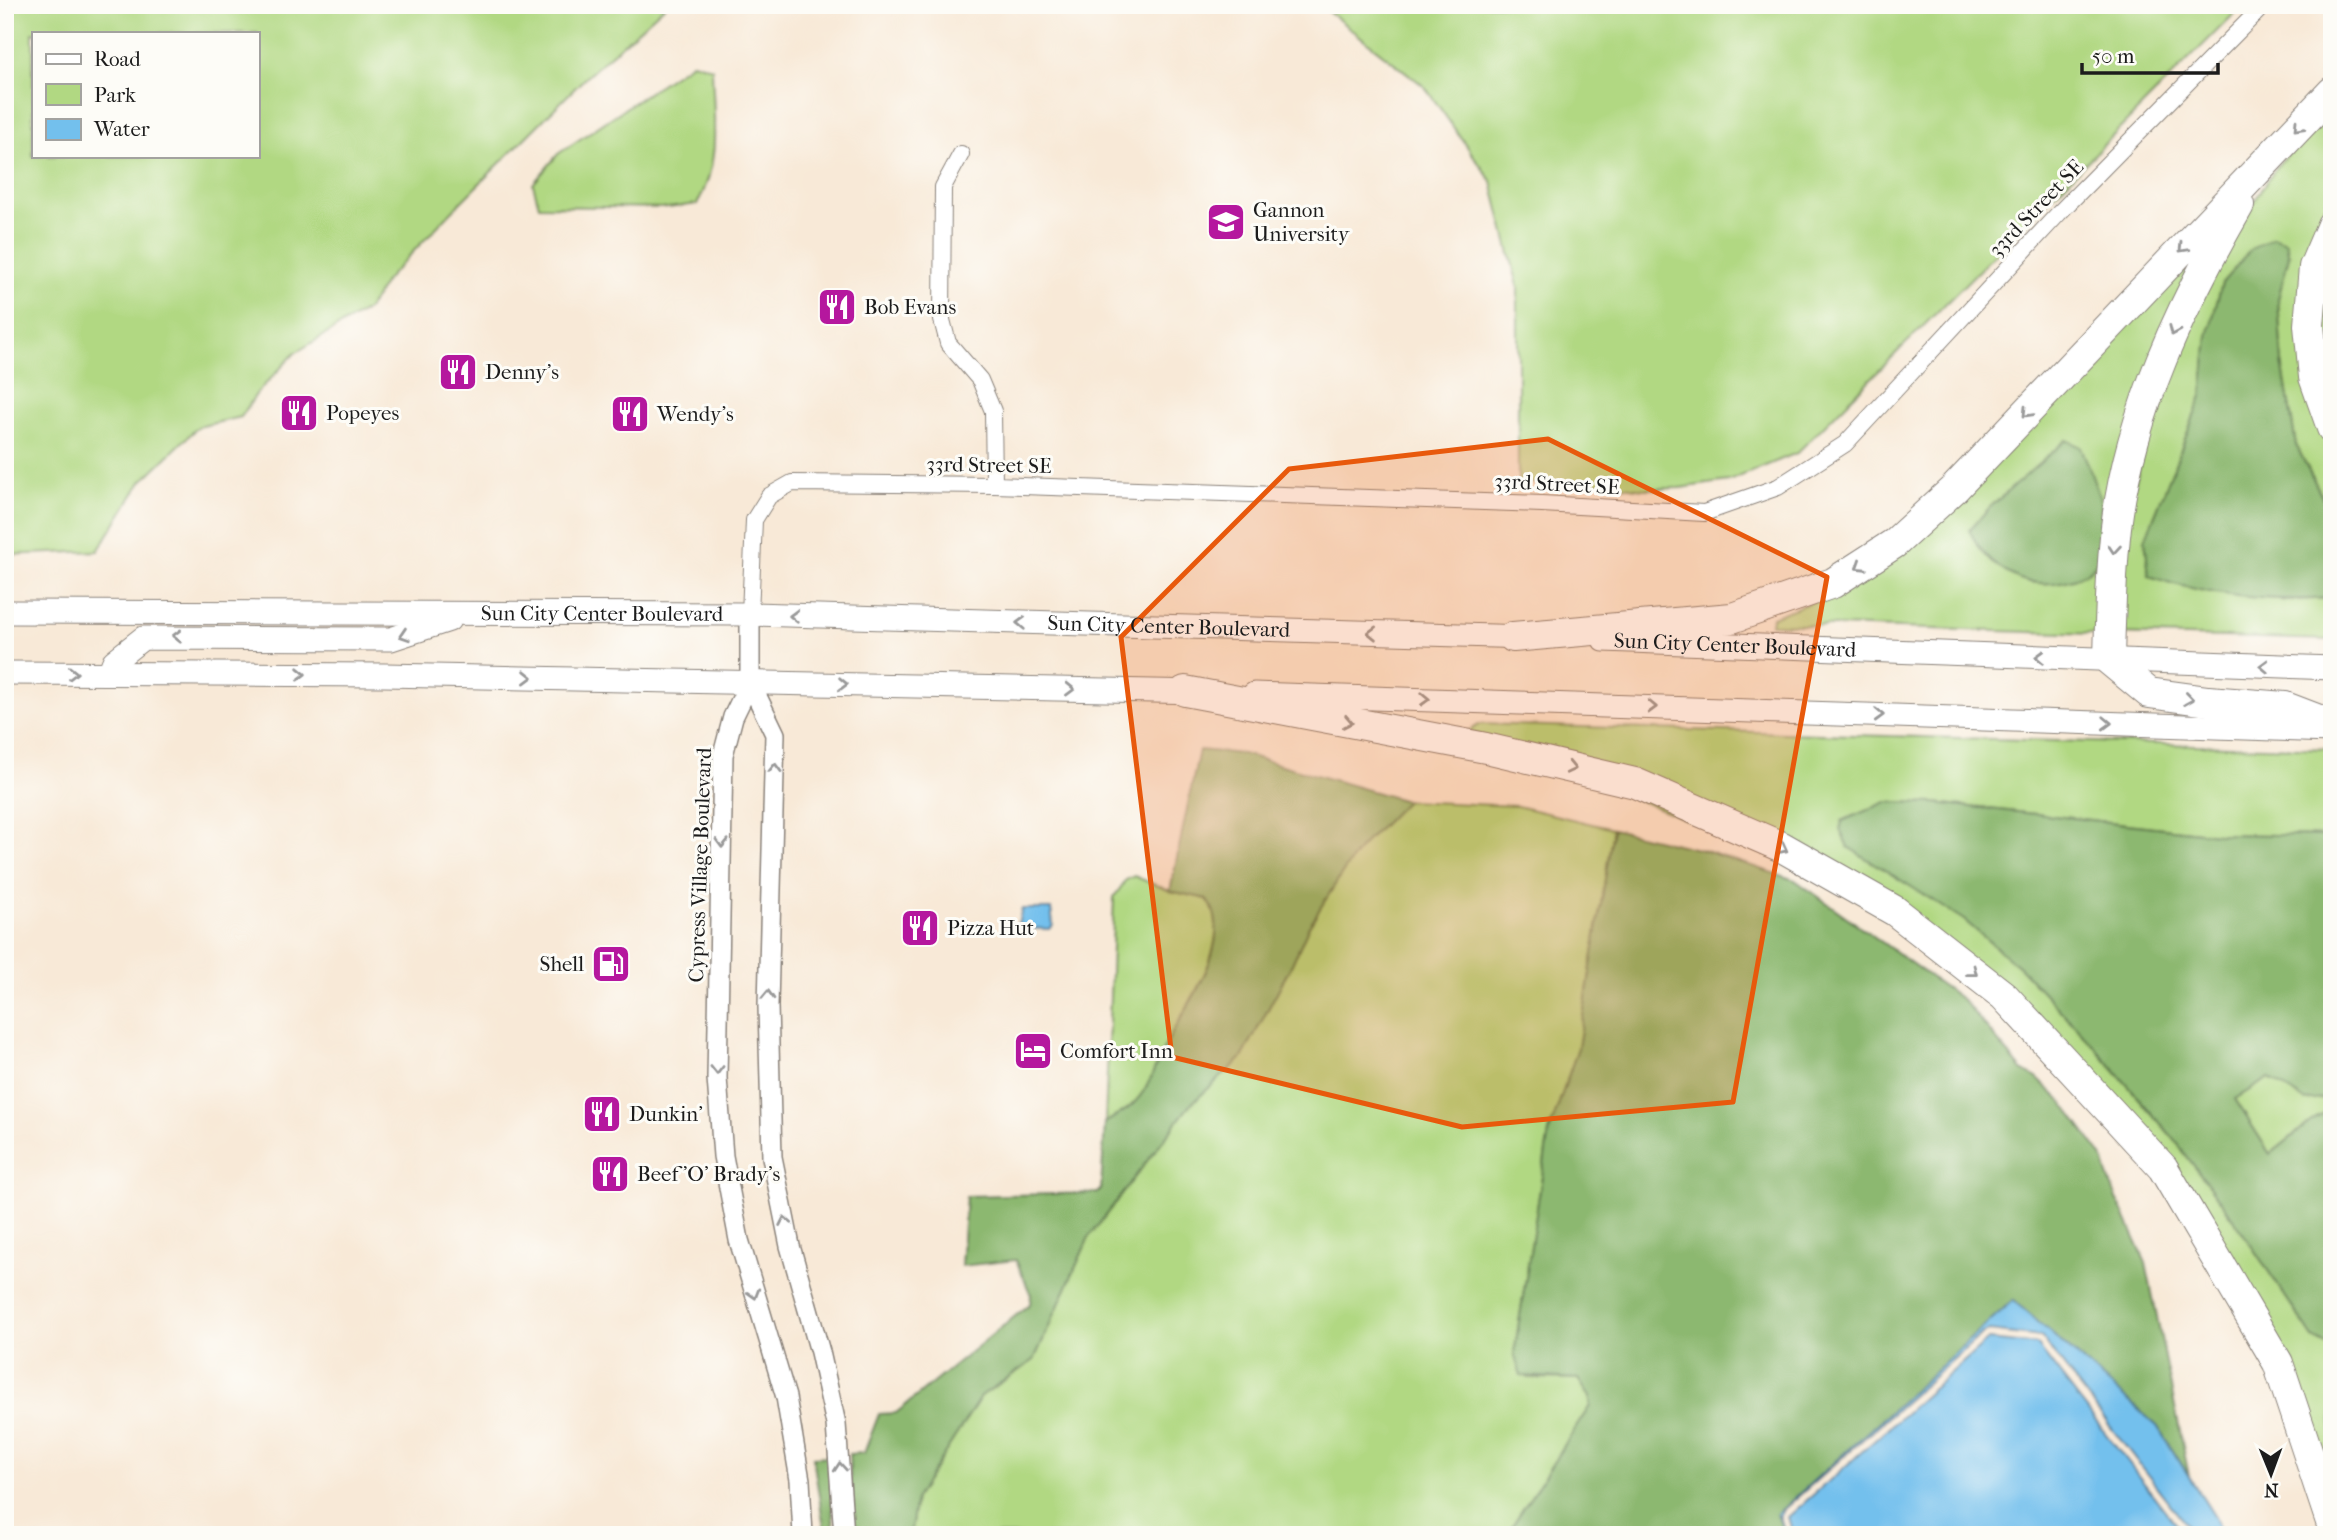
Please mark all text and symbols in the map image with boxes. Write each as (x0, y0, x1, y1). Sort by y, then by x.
legend (32, 32, 259, 158)
scale bar (2082, 32, 2218, 76)
text: 50 m (2092, 44, 2135, 68)
text: Road (94, 47, 141, 71)
text: Park (94, 83, 136, 107)
text: Water (93, 117, 150, 141)
one-way arrow (2293, 119, 2306, 132)
street label: 33rd Street SE (1984, 154, 2088, 261)
place label: Gannon University (1253, 198, 1350, 246)
school or university icon: Gannon University (1205, 201, 1247, 243)
one-way arrow (2179, 240, 2192, 253)
restaurant icon: Bob Evans (816, 286, 858, 328)
place label: Bob Evans (864, 295, 956, 319)
one-way arrow (2168, 323, 2182, 336)
restaurant icon: Denny's (437, 351, 479, 393)
place label: Denny's (485, 360, 559, 384)
restaurant icon: Popeyes (278, 392, 320, 434)
restaurant icon: Wendy's (609, 393, 651, 435)
place label: Popeyes (326, 401, 399, 425)
place label: Wendy's (656, 402, 734, 426)
one-way arrow (2022, 405, 2035, 418)
street label: 33rd Street SE (926, 452, 1052, 478)
street label: 33rd Street SE (1494, 469, 1620, 499)
one-way arrow (2107, 544, 2122, 555)
one-way arrow (1854, 558, 1867, 571)
street label: Sun City Center Boulevard (481, 601, 724, 626)
one-way arrow (788, 608, 799, 623)
street label: Sun City Center Boulevard (1047, 611, 1291, 642)
one-way arrow (1015, 616, 1026, 631)
one-way arrow (1367, 626, 1378, 641)
one-way arrow (398, 627, 410, 641)
street label: Sun City Center Boulevard (1613, 628, 1857, 662)
one-way arrow (171, 629, 182, 644)
one-way arrow (2035, 650, 2046, 665)
one-way arrow (2258, 658, 2269, 673)
one-way arrow (69, 665, 79, 681)
one-way arrow (296, 666, 307, 682)
one-way arrow (523, 670, 534, 685)
one-way arrow (838, 676, 849, 691)
one-way arrow (1066, 681, 1076, 697)
one-way arrow (2183, 691, 2195, 706)
one-way arrow (1419, 692, 1430, 707)
one-way arrow (1647, 700, 1658, 715)
one-way arrow (1875, 707, 1885, 723)
one-way arrow (1342, 714, 1354, 729)
one-way arrow (2101, 715, 2112, 730)
street label: Cypress Village Boulevard (684, 747, 716, 983)
one-way arrow (1565, 760, 1577, 774)
one-way arrow (767, 762, 783, 773)
one-way arrow (714, 837, 729, 848)
one-way arrow (1776, 840, 1788, 854)
restaurant icon: Pizza Hut (899, 907, 941, 949)
place label: Pizza Hut (947, 916, 1035, 940)
fuel station icon: Shell (590, 943, 632, 985)
place label: Shell (540, 952, 584, 976)
one-way arrow (1965, 964, 1978, 977)
one-way arrow (760, 990, 776, 1000)
hotel icon: Comfort Inn (1012, 1030, 1054, 1072)
place label: Comfort Inn (1060, 1039, 1173, 1063)
one-way arrow (709, 1065, 725, 1076)
restaurant icon: Dunkin' (581, 1093, 623, 1135)
place label: Dunkin' (629, 1102, 703, 1126)
restaurant icon: Beef 'O' Brady's (589, 1153, 631, 1195)
place label: Beef 'O' Brady's (637, 1162, 780, 1186)
one-way arrow (778, 1215, 793, 1227)
one-way arrow (746, 1287, 761, 1299)
north arrow (2236, 1438, 2306, 1508)
one-way arrow (833, 1461, 848, 1473)
text: N (2263, 1479, 2279, 1501)

